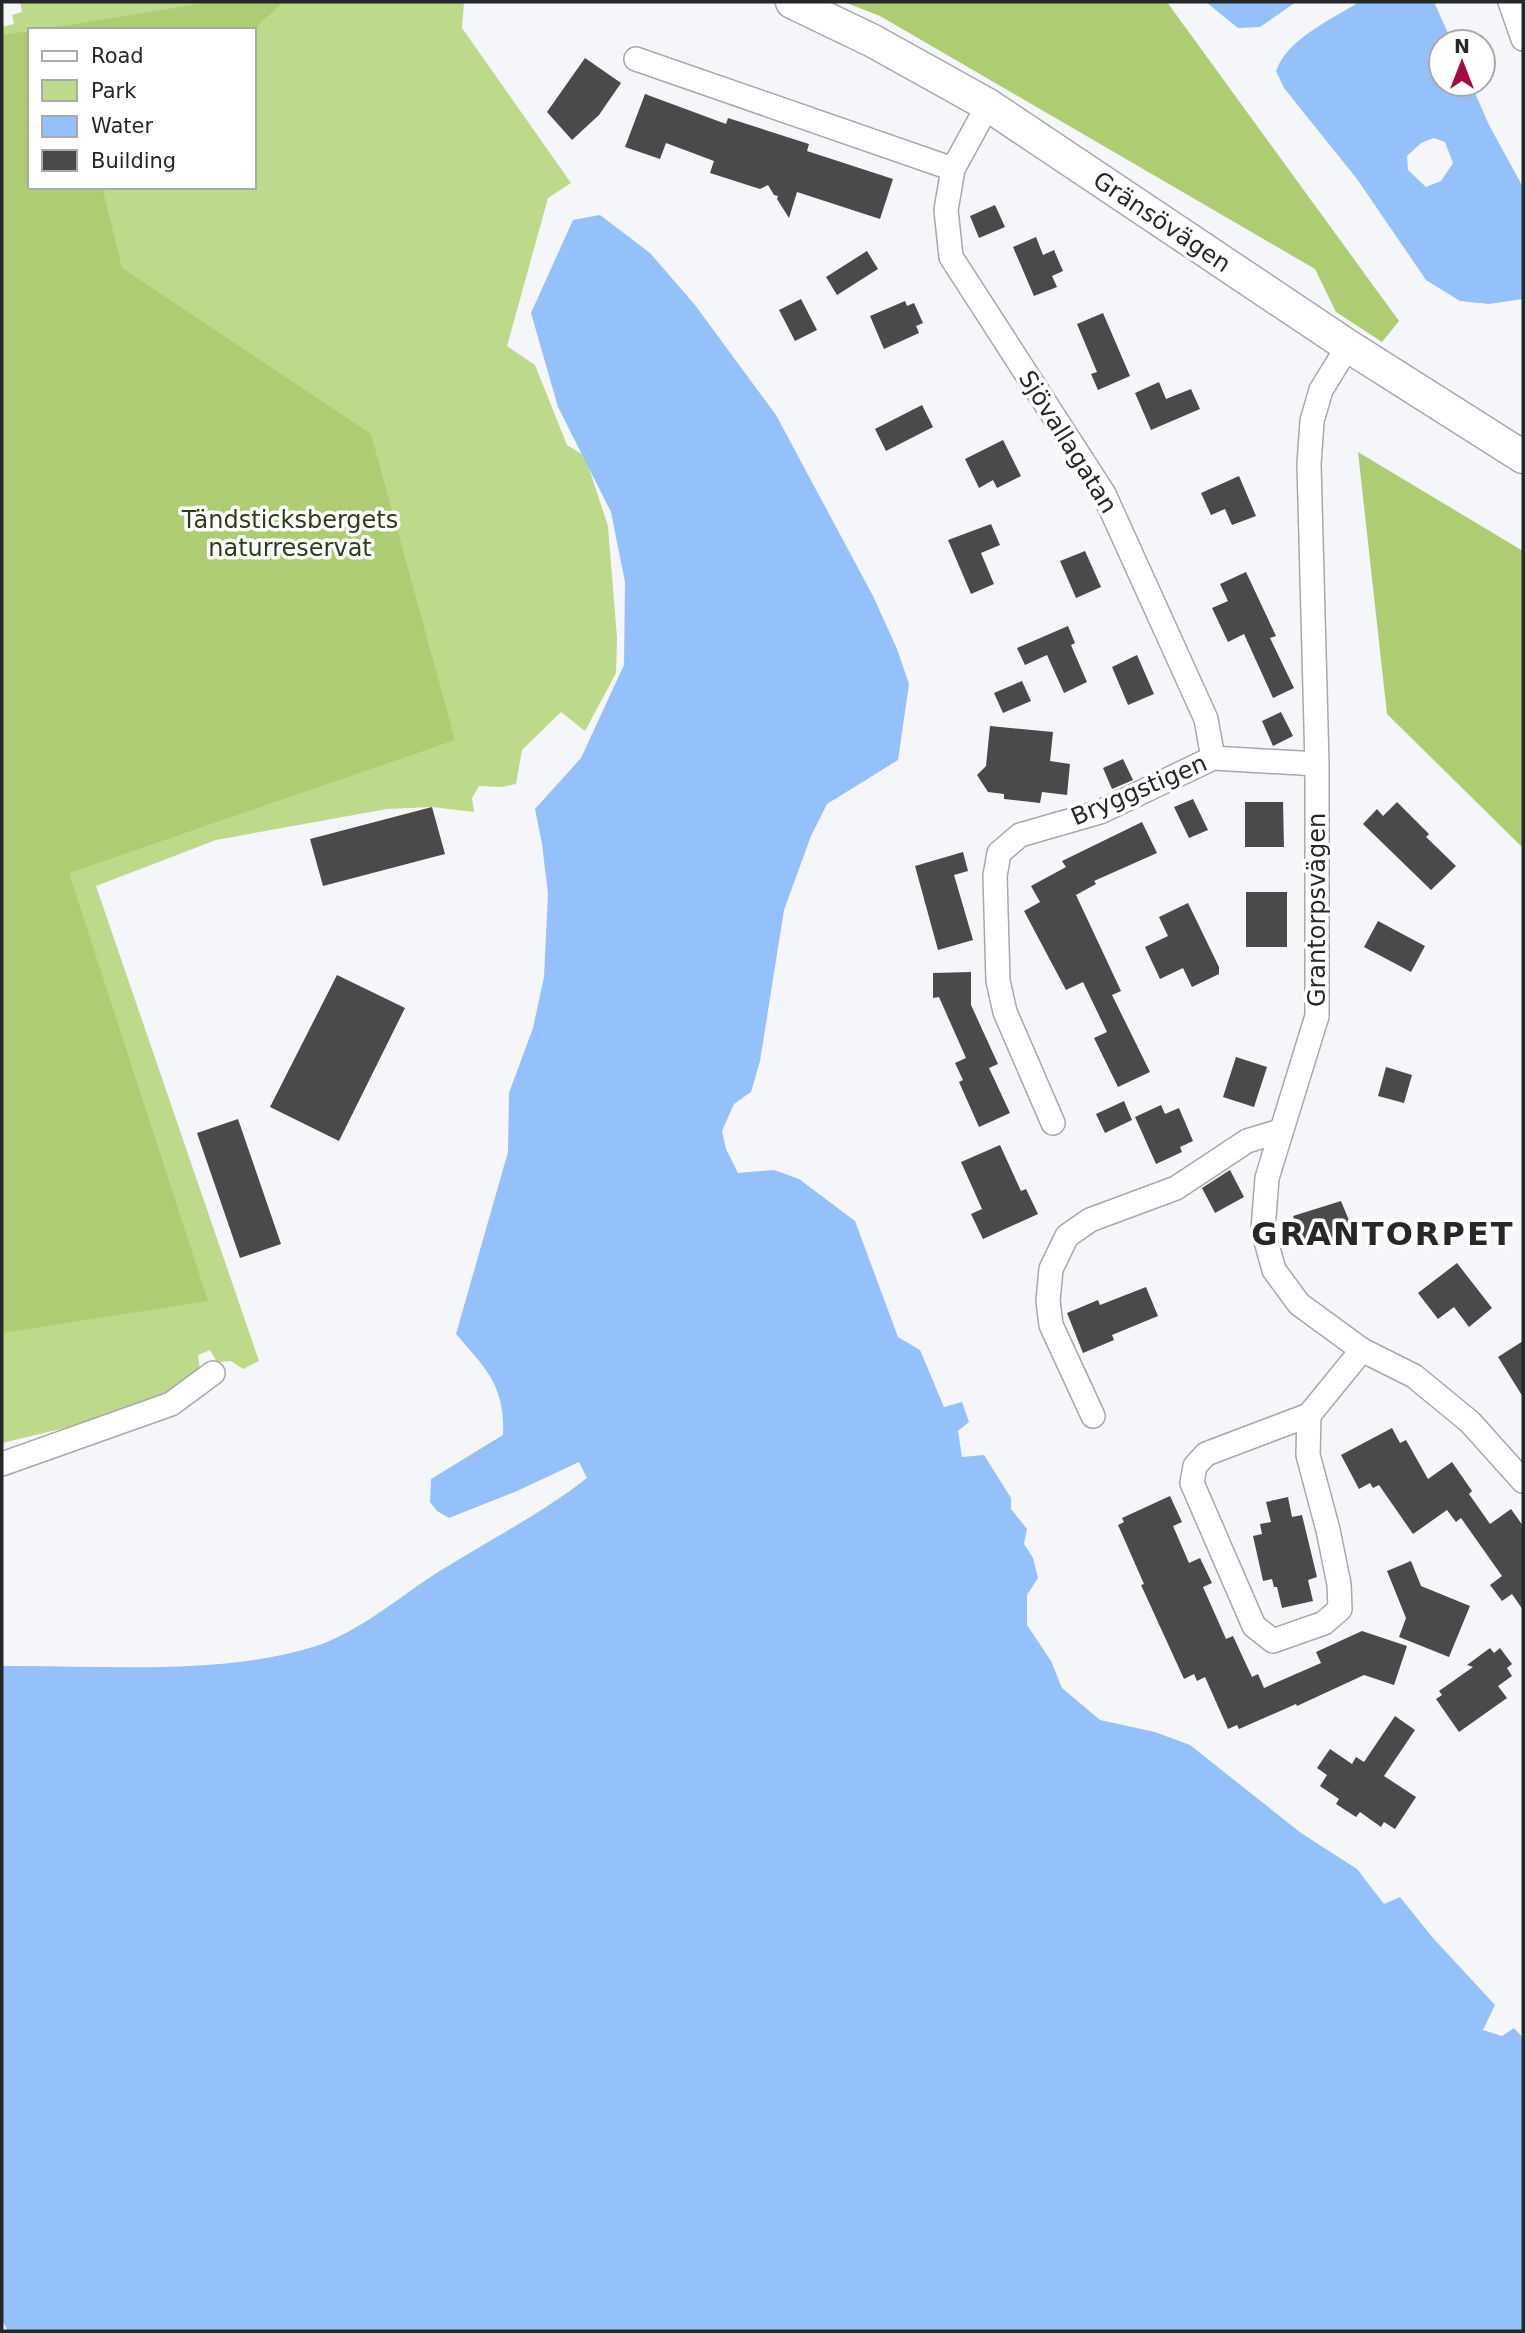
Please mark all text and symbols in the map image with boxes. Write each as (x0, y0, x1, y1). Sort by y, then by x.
legend (28, 28, 256, 189)
north arrow (1427, 28, 1497, 98)
text: N (1454, 35, 1470, 57)
text: Road (91, 44, 144, 68)
text: Park (91, 79, 137, 103)
text: Water (91, 114, 153, 138)
text: Building (91, 149, 176, 173)
street label: Gränsövägen (1088, 166, 1236, 278)
street label: Sjövallagatan (1013, 366, 1123, 518)
park label: Tändsticksbergets naturreservat (181, 506, 398, 562)
street label: Bryggstigen (1067, 749, 1211, 831)
street label: Grantorpsvägen (1303, 813, 1331, 1007)
district label: GRANTORPET (1251, 1215, 1515, 1253)

